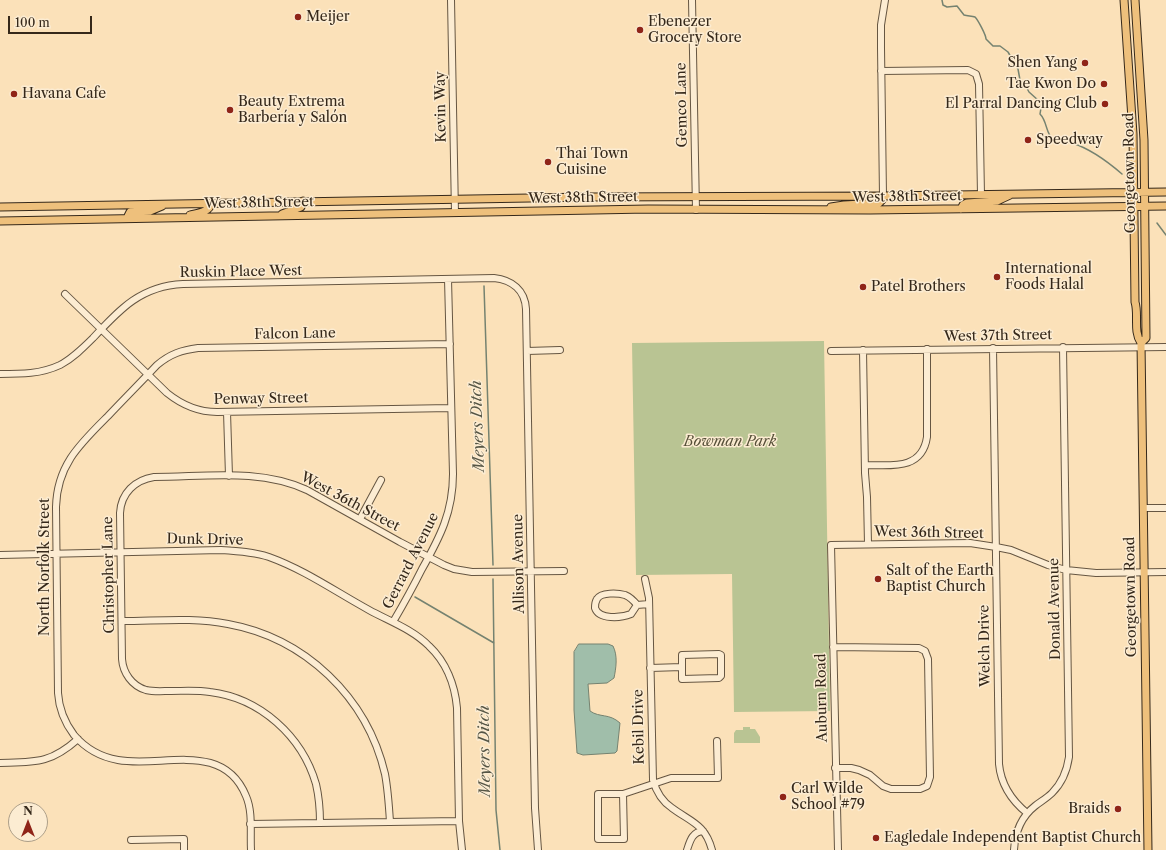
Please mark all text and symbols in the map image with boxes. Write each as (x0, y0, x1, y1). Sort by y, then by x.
scale bar (10, 8, 94, 34)
place label: Meijer (306, 9, 350, 25)
marker: Meijer (293, 12, 303, 22)
place label: Ebenezer Grocery Store (648, 14, 742, 46)
text: 100 m (15, 15, 50, 30)
marker: Ebenezer Grocery Store (635, 25, 645, 35)
place label: Shen Yang (1007, 55, 1077, 71)
marker: Shen Yang (1080, 58, 1090, 68)
street label: Gemco Lane (673, 62, 691, 148)
street label: Kevin Way (432, 71, 450, 143)
place label: Tae Kwon Do (1006, 76, 1096, 92)
marker: Tae Kwon Do (1099, 79, 1109, 89)
place label: Havana Cafe (22, 86, 106, 102)
marker: Havana Cafe (9, 89, 19, 99)
place label: Beauty Extrema Barbería y Salón (238, 94, 347, 126)
place label: El Parral Dancing Club (945, 96, 1097, 112)
marker: El Parral Dancing Club (1100, 99, 1110, 109)
marker: Beauty Extrema Barbería y Salón (225, 105, 235, 115)
street label: Georgetown Road (1121, 113, 1139, 233)
place label: Speedway (1036, 132, 1103, 148)
marker: Speedway (1023, 135, 1033, 145)
place label: Thai Town Cuisine (556, 146, 628, 178)
marker: Thai Town Cuisine (543, 157, 553, 167)
street label: West 38th Street (852, 188, 962, 206)
street label: West 38th Street (528, 189, 638, 207)
street label: West 38th Street (204, 194, 314, 212)
place label: International Foods Halal (1005, 261, 1092, 294)
street label: Ruskin Place West (180, 263, 302, 281)
marker: International Foods Halal (992, 272, 1002, 282)
place label: Patel Brothers (871, 279, 966, 295)
marker: Patel Brothers (858, 282, 868, 292)
street label: Falcon Lane (254, 325, 336, 343)
street label: West 37th Street (944, 327, 1052, 345)
water label: Meyers Ditch (467, 380, 489, 472)
street label: Penway Street (214, 390, 308, 408)
park label: Bowman Park (684, 434, 776, 450)
street label: West 36th Street (298, 469, 402, 535)
street label: North Norfolk Street (37, 498, 53, 636)
street label: Gerrard Avenue (379, 510, 443, 612)
street label: Allison Avenue (510, 514, 528, 614)
street label: Christopher Lane (100, 516, 118, 634)
street label: West 36th Street (874, 524, 984, 542)
street label: Dunk Drive (166, 531, 244, 549)
street label: Georgetown Road (1122, 537, 1140, 657)
street label: Donald Avenue (1046, 558, 1064, 660)
place label: Salt of the Earth Baptist Church (886, 563, 994, 596)
marker: Salt of the Earth Baptist Church (873, 574, 883, 584)
street label: Welch Drive (976, 605, 994, 687)
street label: Auburn Road (813, 653, 831, 743)
street label: Kebil Drive (630, 689, 648, 765)
water label: Meyers Ditch (475, 705, 495, 797)
place label: Carl Wilde School #79 (791, 781, 865, 814)
marker: Carl Wilde School #79 (778, 792, 788, 802)
place label: Braids (1068, 801, 1110, 817)
north arrow (8, 802, 48, 842)
text: N (23, 804, 33, 818)
marker: Braids (1113, 804, 1123, 814)
place label: Eagledale Independent Baptist Church (884, 830, 1141, 846)
marker: Eagledale Independent Baptist Church (871, 833, 881, 843)

